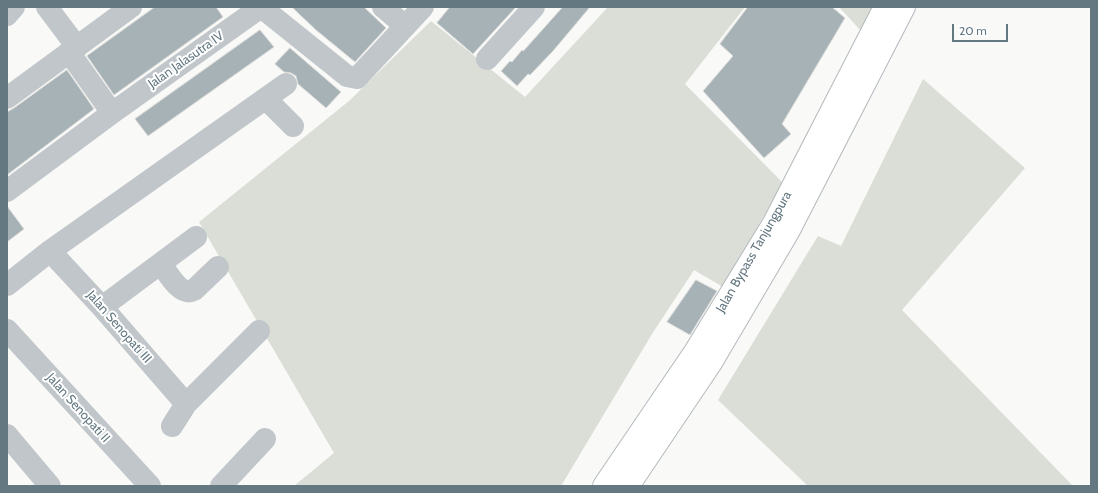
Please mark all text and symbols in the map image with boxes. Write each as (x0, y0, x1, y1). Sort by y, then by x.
scale bar (954, 16, 1010, 42)
text: 20 m (959, 23, 987, 38)
street label: Jalan Jalasutra IV (145, 28, 227, 92)
street label: Jalan Bypass Tanjungpura (713, 189, 795, 315)
street label: Jalan Senopati III (83, 288, 155, 366)
street label: Jalan Senopati II (43, 370, 113, 446)

